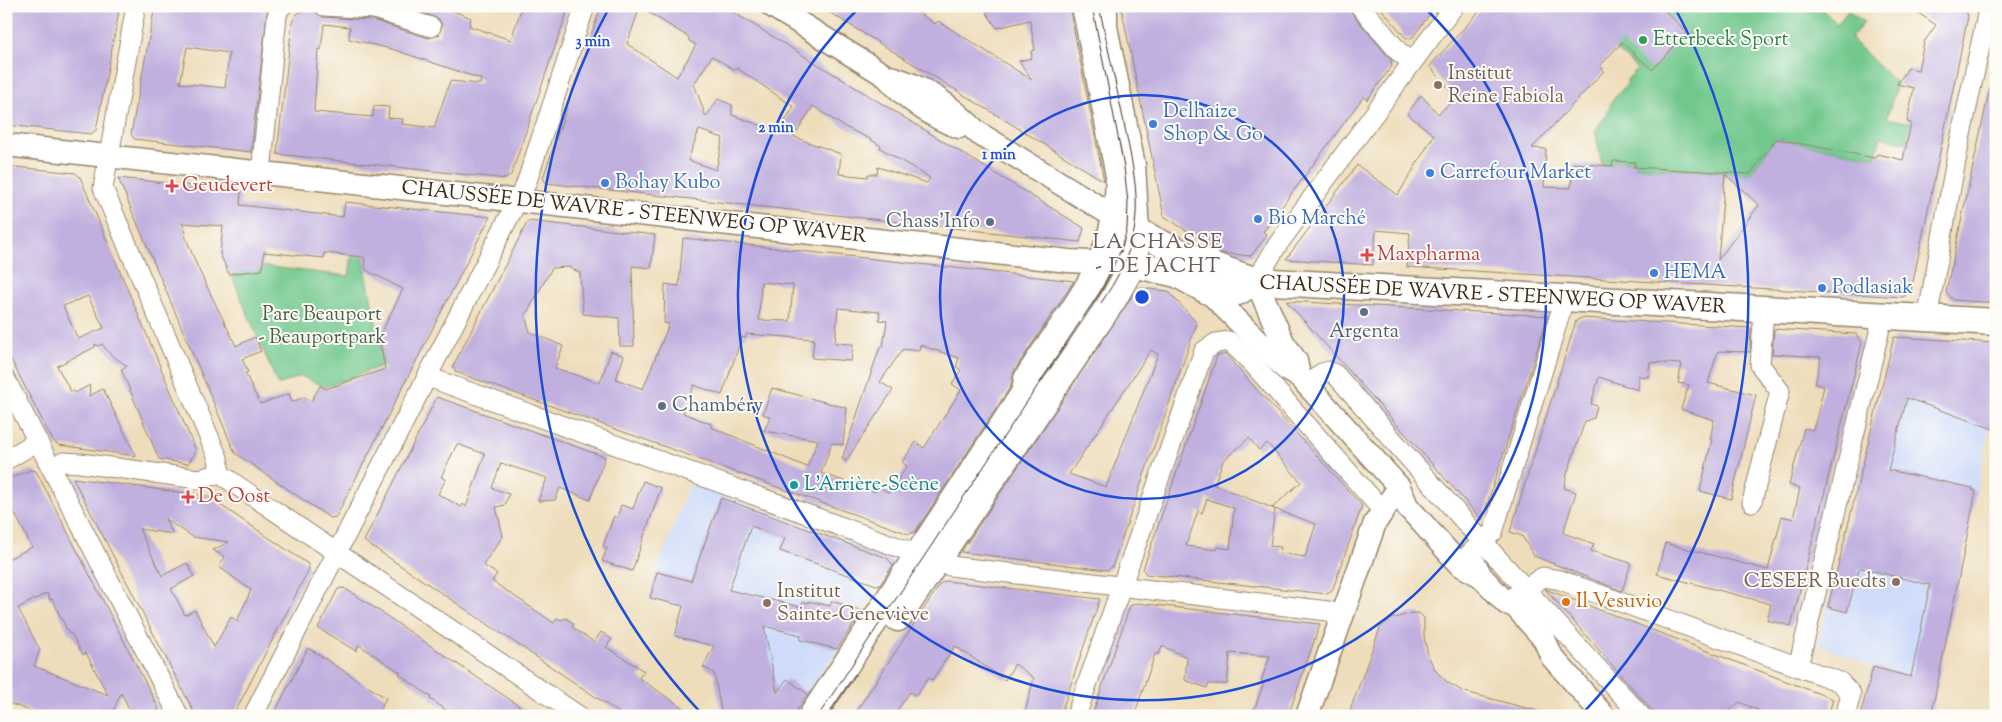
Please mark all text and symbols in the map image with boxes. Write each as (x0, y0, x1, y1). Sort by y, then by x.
place label: Etterbeek Sport (1653, 26, 1788, 55)
text: 3 min (576, 32, 611, 53)
marker: Etterbeek Sport (1637, 34, 1649, 46)
place label: Institut Reine Fabiola (1448, 60, 1564, 112)
marker: Institut Reine Fabiola (1432, 79, 1444, 91)
place label: Delhaize Shop & Go (1163, 98, 1263, 150)
text: 2 min (758, 118, 794, 139)
marker: Delhaize Shop & Go (1147, 118, 1159, 130)
text: 1 min (982, 145, 1016, 166)
place label: Carrefour Market (1440, 159, 1591, 188)
marker: Carrefour Market (1424, 167, 1436, 179)
place label: Bohay Kubo (615, 169, 720, 198)
place label: Geudevert (182, 172, 273, 201)
street label: CHAUSSÉE DE WAVRE - STEENWEG OP WAVER (400, 173, 869, 252)
marker: Bohay Kubo (599, 177, 611, 189)
marker: Geudevert (166, 180, 178, 192)
place label: Bio Marché (1268, 205, 1366, 234)
place label: Chass'Info (886, 208, 980, 237)
marker: Bio Marché (1252, 213, 1264, 225)
marker: Chass'Info (984, 216, 996, 228)
district label: LA CHASSE - DE JACHT (1092, 228, 1224, 282)
place label: Maxpharma (1377, 241, 1480, 270)
marker: Maxpharma (1361, 249, 1373, 261)
place label: HEMA (1664, 259, 1727, 288)
marker: HEMA (1648, 267, 1660, 279)
street label: CHAUSSÉE DE WAVRE - STEENWEG OP WAVER (1259, 268, 1728, 323)
place label: Podlasiak (1832, 274, 1913, 303)
marker: Podlasiak (1816, 282, 1828, 294)
centre of rings (1133, 288, 1151, 306)
park label: Parc Beauport - Beauportpark (258, 301, 386, 353)
marker: Argenta (1358, 306, 1370, 318)
place label: Argenta (1329, 318, 1399, 347)
place label: Chambéry (672, 392, 763, 421)
marker: Chambéry (656, 400, 668, 412)
place label: L'Arrière-Scène (804, 471, 939, 500)
marker: L'Arrière-Scène (788, 479, 800, 491)
place label: De Oost (198, 483, 270, 512)
marker: De Oost (182, 491, 194, 503)
place label: CESEER Buedts (1744, 568, 1886, 597)
marker: CESEER Buedts (1890, 576, 1902, 588)
place label: Institut Sainte-Geneviève (777, 578, 929, 630)
place label: Il Vesuvio (1576, 588, 1662, 617)
marker: Il Vesuvio (1560, 596, 1572, 608)
marker: Institut Sainte-Geneviève (761, 597, 773, 609)

